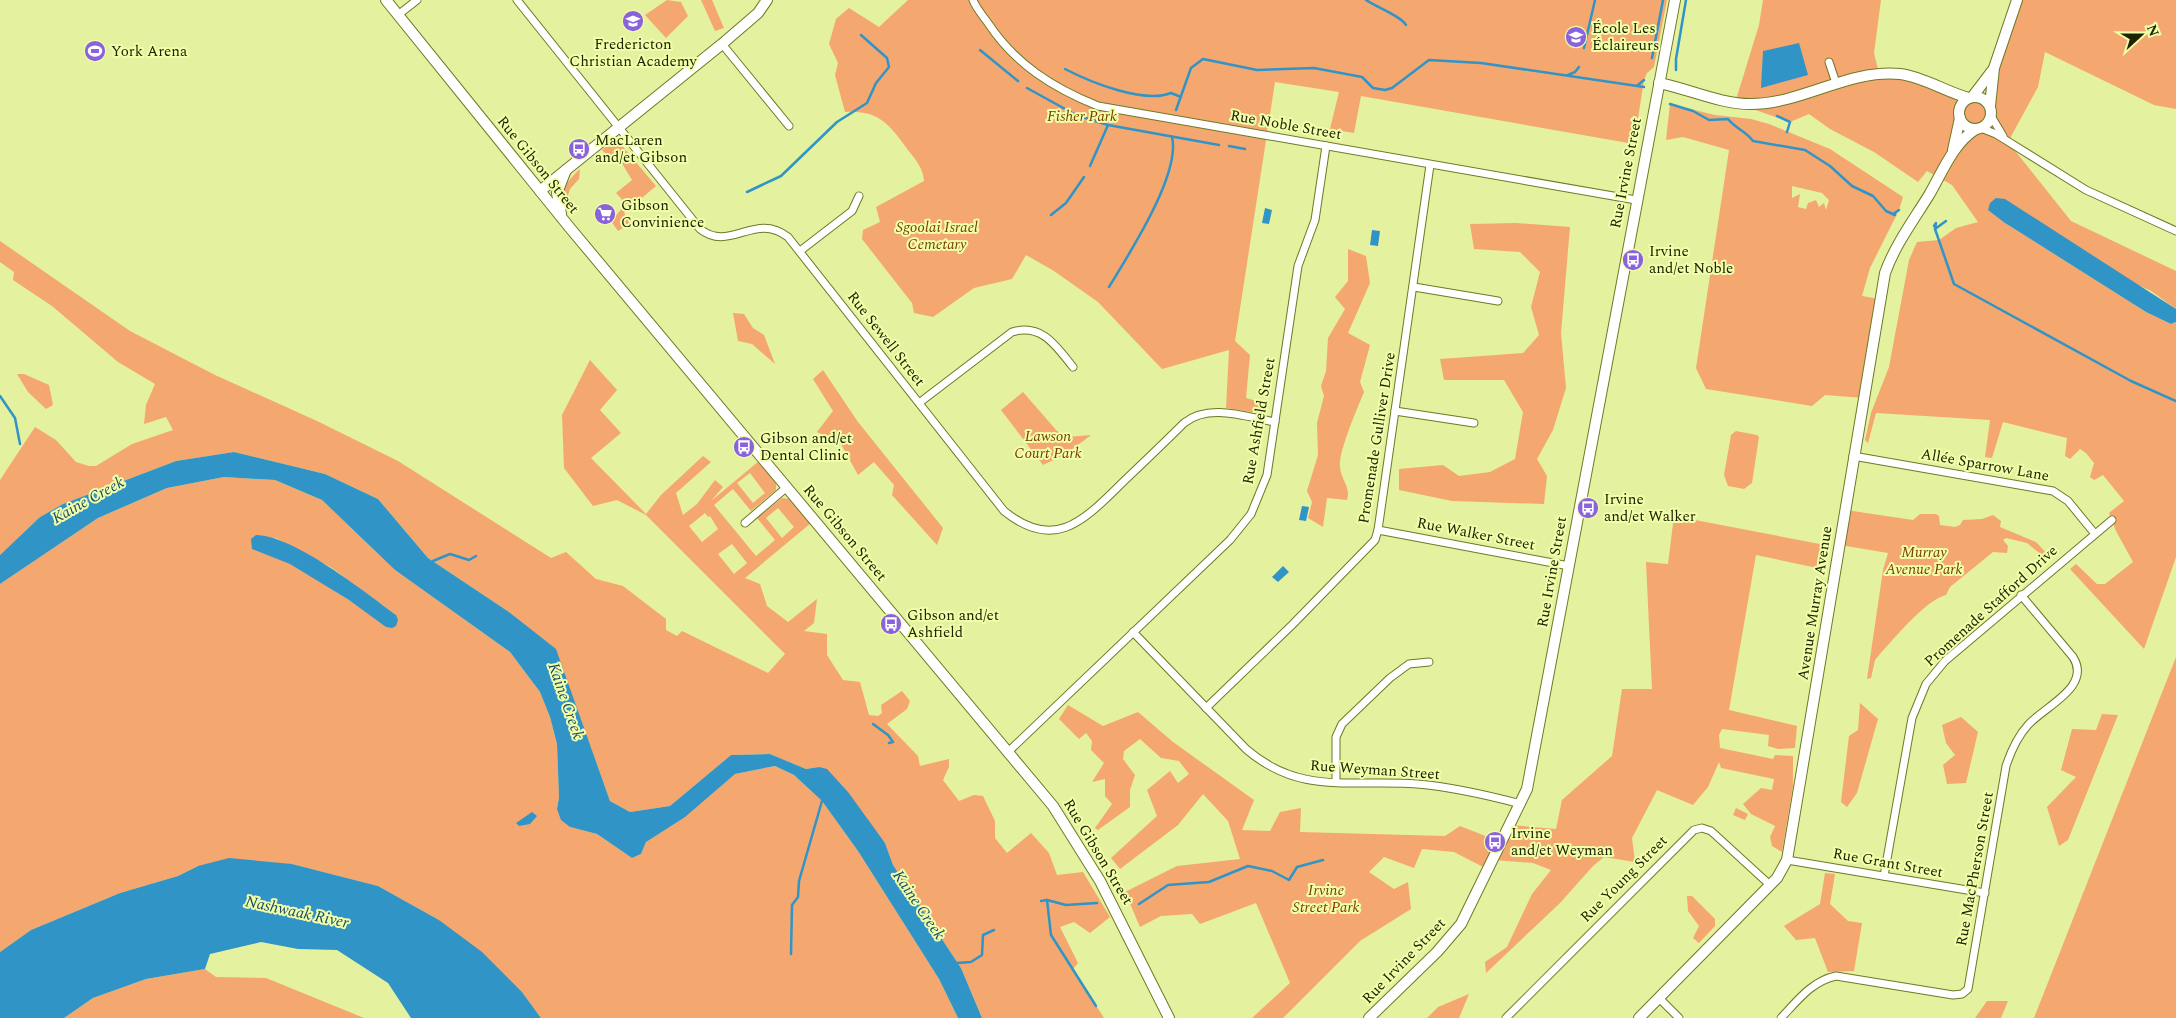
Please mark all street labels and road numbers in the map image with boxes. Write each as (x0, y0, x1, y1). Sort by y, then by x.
street label: Rue Noble Street (1229, 104, 1343, 146)
street label: Rue Gibson Street (491, 111, 585, 219)
street label: Rue Irvine Street (1604, 116, 1648, 230)
street label: Rue Sewell Street (841, 286, 931, 392)
street label: Promenade Gulliver Drive (1352, 351, 1402, 525)
street label: Rue Ashfield Street (1237, 356, 1281, 486)
street label: Allée Sparrow Lane (1919, 442, 2051, 488)
street label: Rue Gibson Street (797, 479, 893, 587)
street label: Rue Walker Street (1415, 511, 1537, 557)
street label: Rue Irvine Street (1531, 515, 1573, 629)
street label: Avenue Murray Avenue (1791, 524, 1839, 682)
street label: Promenade Stafford Drive (1919, 540, 2063, 672)
street label: Rue Weyman Street (1309, 754, 1441, 786)
street label: Rue MacPherson Street (1950, 790, 2000, 948)
street label: Rue Gibson Street (1057, 794, 1139, 910)
street label: Rue Young Street (1575, 830, 1673, 928)
street label: Rue Grant Street (1831, 842, 1945, 884)
street label: Rue Irvine Street (1357, 913, 1451, 1009)

